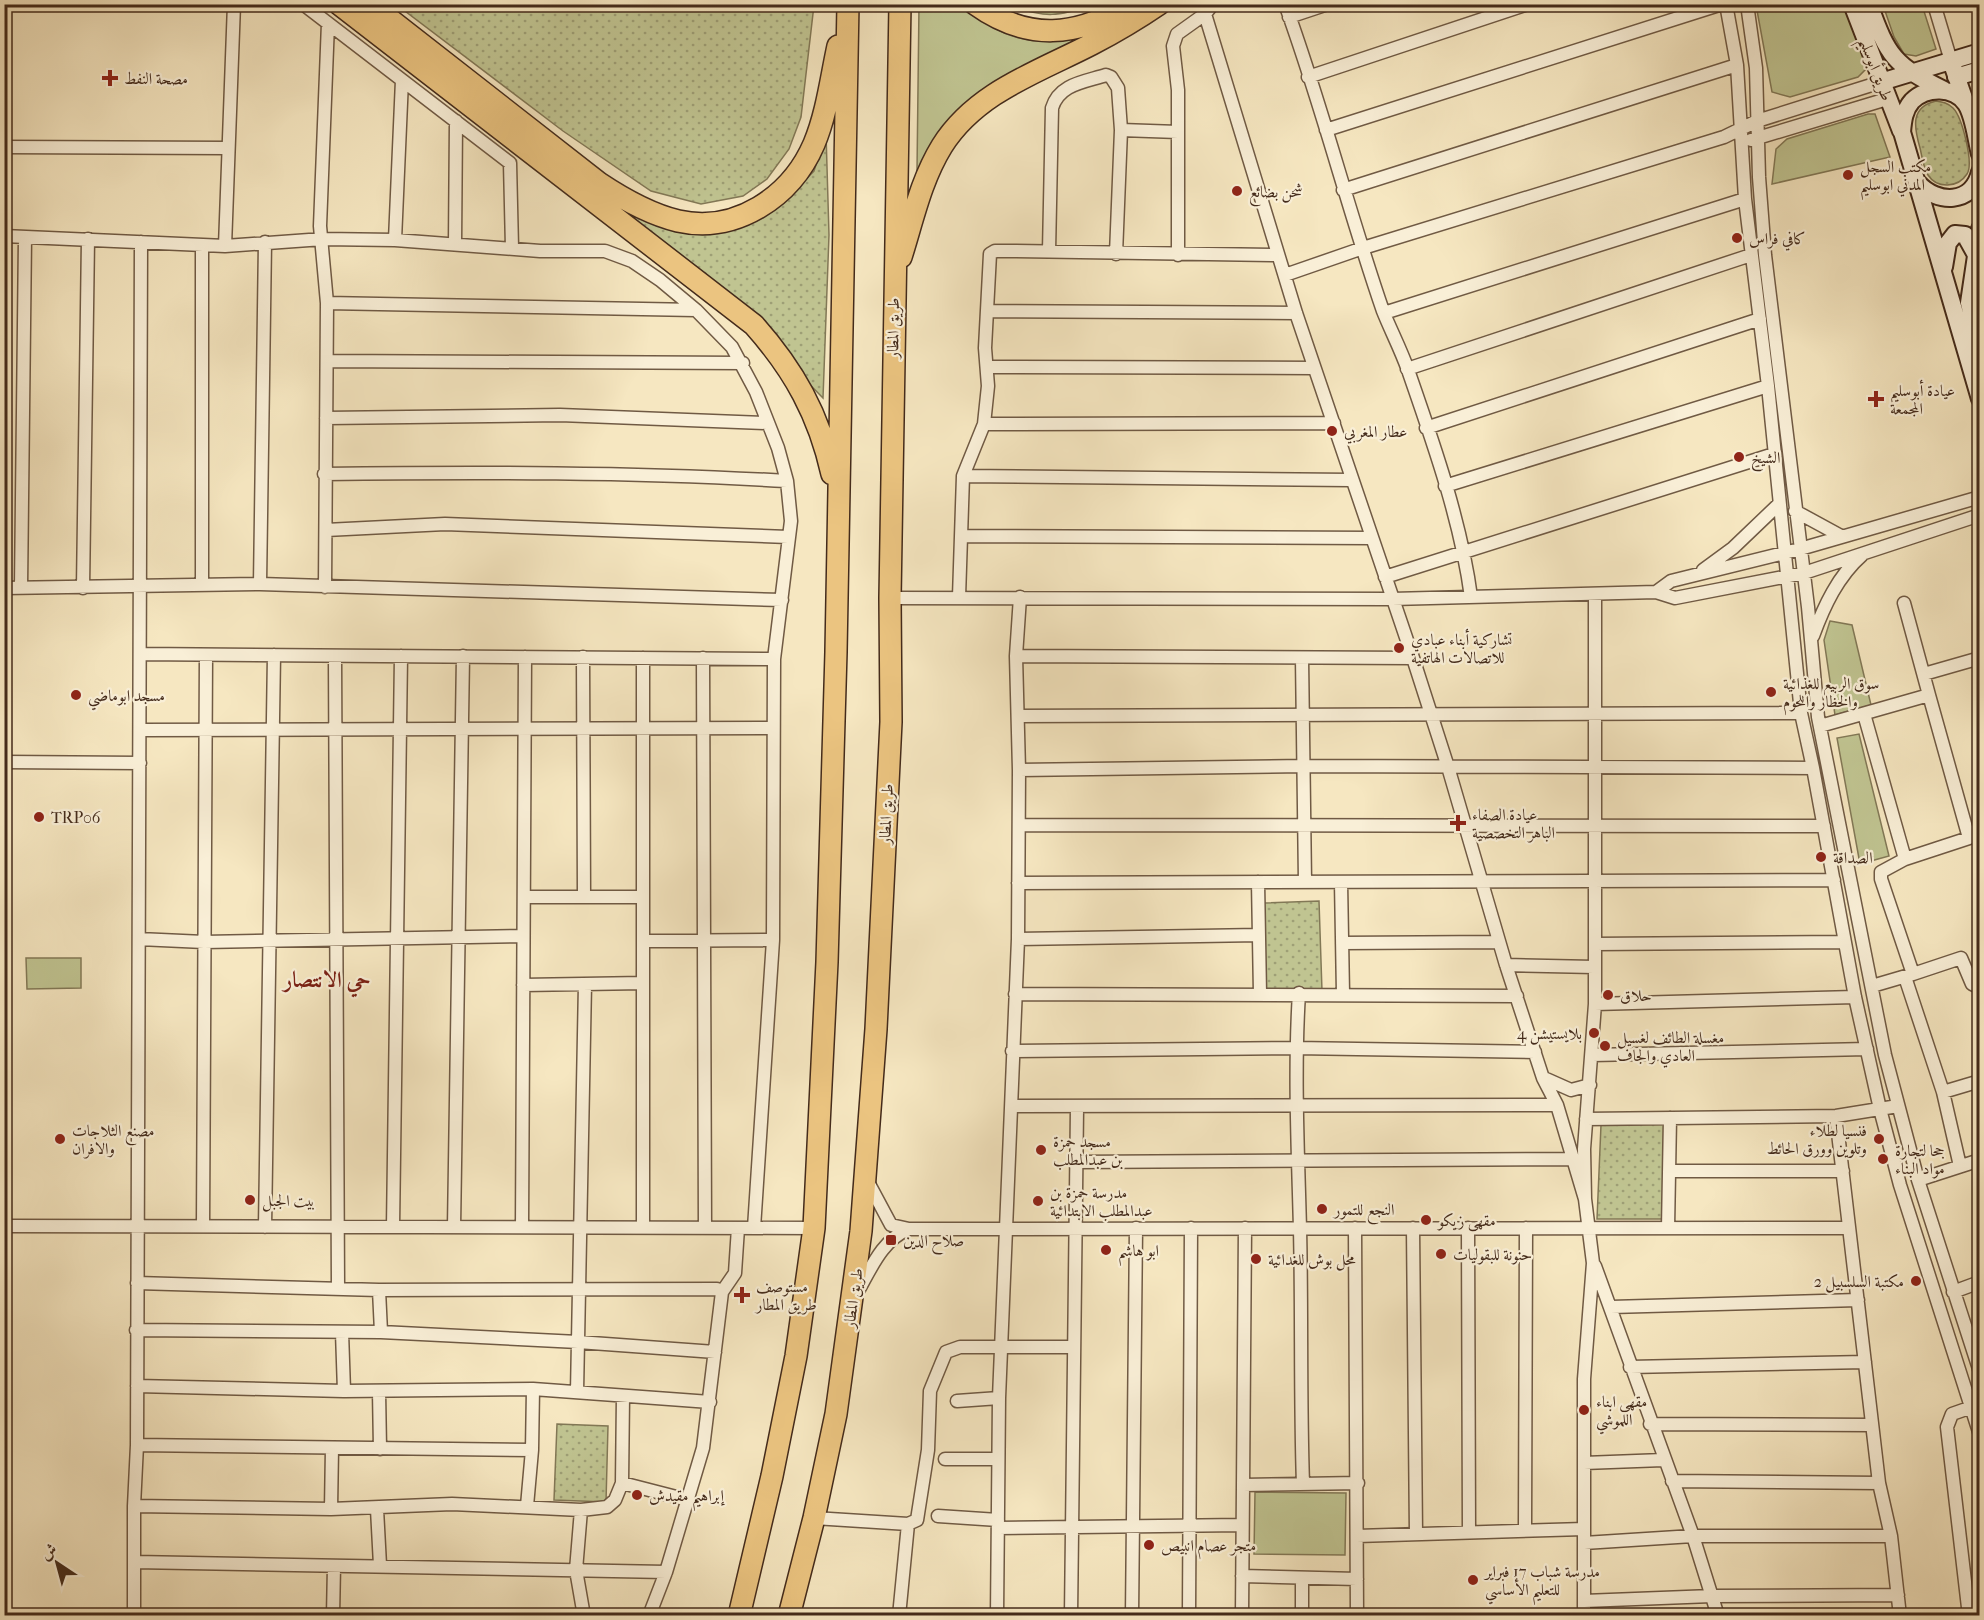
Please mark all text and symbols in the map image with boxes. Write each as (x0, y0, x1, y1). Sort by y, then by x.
street label: طريق أبوسليم (1849, 34, 1899, 106)
marker: مصحة النفط (101, 69, 119, 87)
place label: مصحة النفط (124, 69, 188, 88)
place label: مكتب السجل المدني ابوسليم (1860, 157, 1931, 201)
marker: مكتب السجل المدني ابوسليم (1841, 168, 1855, 182)
place label: شحن بضائع (1249, 182, 1303, 207)
marker: شحن بضائع (1230, 184, 1244, 198)
place label: كافي فراس (1749, 229, 1806, 251)
marker: كافي فراس (1730, 231, 1744, 245)
street label: طريق المطار (883, 297, 904, 361)
place label: عيادة أبوسليم المجمعة (1890, 379, 1955, 418)
marker: عيادة أبوسليم المجمعة (1867, 390, 1885, 408)
place label: عطار المغربي (1344, 422, 1408, 444)
marker: عطار المغربي (1325, 424, 1339, 438)
place label: الشيخ (1751, 448, 1781, 472)
marker: الشيخ (1732, 450, 1746, 464)
place label: تشاركية أبناء عبادي للاتصالات الهاتفية (1411, 628, 1512, 667)
marker: تشاركية أبناء عبادي للاتصالات الهاتفية (1392, 641, 1406, 655)
place label: سوق الربيع للغذائية والخظار واللحوم (1783, 674, 1879, 716)
marker: سوق الربيع للغذائية والخظار واللحوم (1764, 685, 1778, 699)
place label: مسجد ابوماضي (88, 686, 165, 711)
marker: مسجد ابوماضي (69, 688, 83, 702)
street label: طريق المطار (875, 783, 898, 847)
place label: عيادة الصفاء الباهر التخصصية (1472, 805, 1555, 843)
place label: TRP06 (51, 808, 101, 827)
marker: TRP06 (32, 810, 46, 824)
marker: عيادة الصفاء الباهر التخصصية (1449, 814, 1467, 832)
place label: الصداقة (1833, 848, 1873, 867)
marker: الصداقة (1814, 850, 1828, 864)
district label: حي الانتصار (280, 967, 371, 998)
place label: حلاق (1620, 986, 1652, 1005)
marker: حلاق (1601, 988, 1615, 1002)
place label: بلايستيشن 4 (1517, 1024, 1582, 1045)
marker: بلايستيشن 4 (1587, 1026, 1601, 1040)
place label: مغسلة الطائف لغسيل العادي والجاف (1617, 1028, 1724, 1068)
marker: مغسلة الطائف لغسيل العادي والجاف (1598, 1039, 1612, 1053)
place label: مصنع الثلاجات والافران (72, 1121, 154, 1159)
place label: فنسيا لطلاء وتلوين وورق الحائط (1766, 1121, 1867, 1158)
marker: مصنع الثلاجات والافران (53, 1132, 67, 1146)
place label: مسجد حمزة بن عبدالمطلب (1053, 1132, 1123, 1170)
marker: فنسيا لطلاء وتلوين وورق الحائط (1872, 1132, 1886, 1146)
place label: جحا لتجارة مواد البناء (1895, 1141, 1945, 1179)
marker: مسجد حمزة بن عبدالمطلب (1034, 1143, 1048, 1157)
marker: جحا لتجارة مواد البناء (1876, 1152, 1890, 1166)
place label: مدرسة حمزة بن عبدالمطلب الابتدائية (1050, 1183, 1153, 1221)
place label: بيت الجبل (262, 1191, 315, 1212)
marker: بيت الجبل (243, 1193, 257, 1207)
marker: مدرسة حمزة بن عبدالمطلب الابتدائية (1031, 1194, 1045, 1208)
place label: النجع للتمور (1332, 1200, 1395, 1225)
marker: النجع للتمور (1315, 1202, 1329, 1216)
place label: مقهى زيكو (1436, 1211, 1496, 1232)
marker: مقهى زيكو (1419, 1213, 1433, 1227)
place label: صلاح الدين (903, 1231, 964, 1255)
marker: صلاح الدين (884, 1233, 898, 1247)
place label: ابو هاشم (1118, 1241, 1159, 1267)
marker: ابو هاشم (1099, 1243, 1113, 1257)
place label: حنونة للبقوليات (1453, 1245, 1532, 1265)
marker: حنونة للبقوليات (1434, 1247, 1448, 1261)
place label: محل بوش للغدائية (1268, 1250, 1356, 1271)
marker: محل بوش للغدائية (1249, 1252, 1263, 1266)
street label: طريق المطار (839, 1267, 868, 1332)
place label: مكتبة السلسبيل 2 (1814, 1272, 1904, 1293)
marker: مكتبة السلسبيل 2 (1909, 1274, 1923, 1288)
place label: مستوصف طريق المطار (754, 1277, 817, 1315)
marker: مستوصف طريق المطار (733, 1286, 751, 1304)
place label: مقهى ابناء اللموشي (1596, 1392, 1647, 1435)
marker: مقهى ابناء اللموشي (1577, 1403, 1591, 1417)
place label: إبراهيم مقيدش (649, 1486, 726, 1512)
marker: إبراهيم مقيدش (630, 1488, 644, 1502)
north arrow (27, 1533, 87, 1593)
place label: متجر عصام انبيص (1161, 1536, 1256, 1560)
marker: متجر عصام انبيص (1142, 1538, 1156, 1552)
text: ش (36, 1539, 60, 1564)
place label: مدرسة شباب 17 فبراير للتعليم الأساسي (1483, 1562, 1600, 1606)
marker: مدرسة شباب 17 فبراير للتعليم الأساسي (1466, 1573, 1480, 1587)

